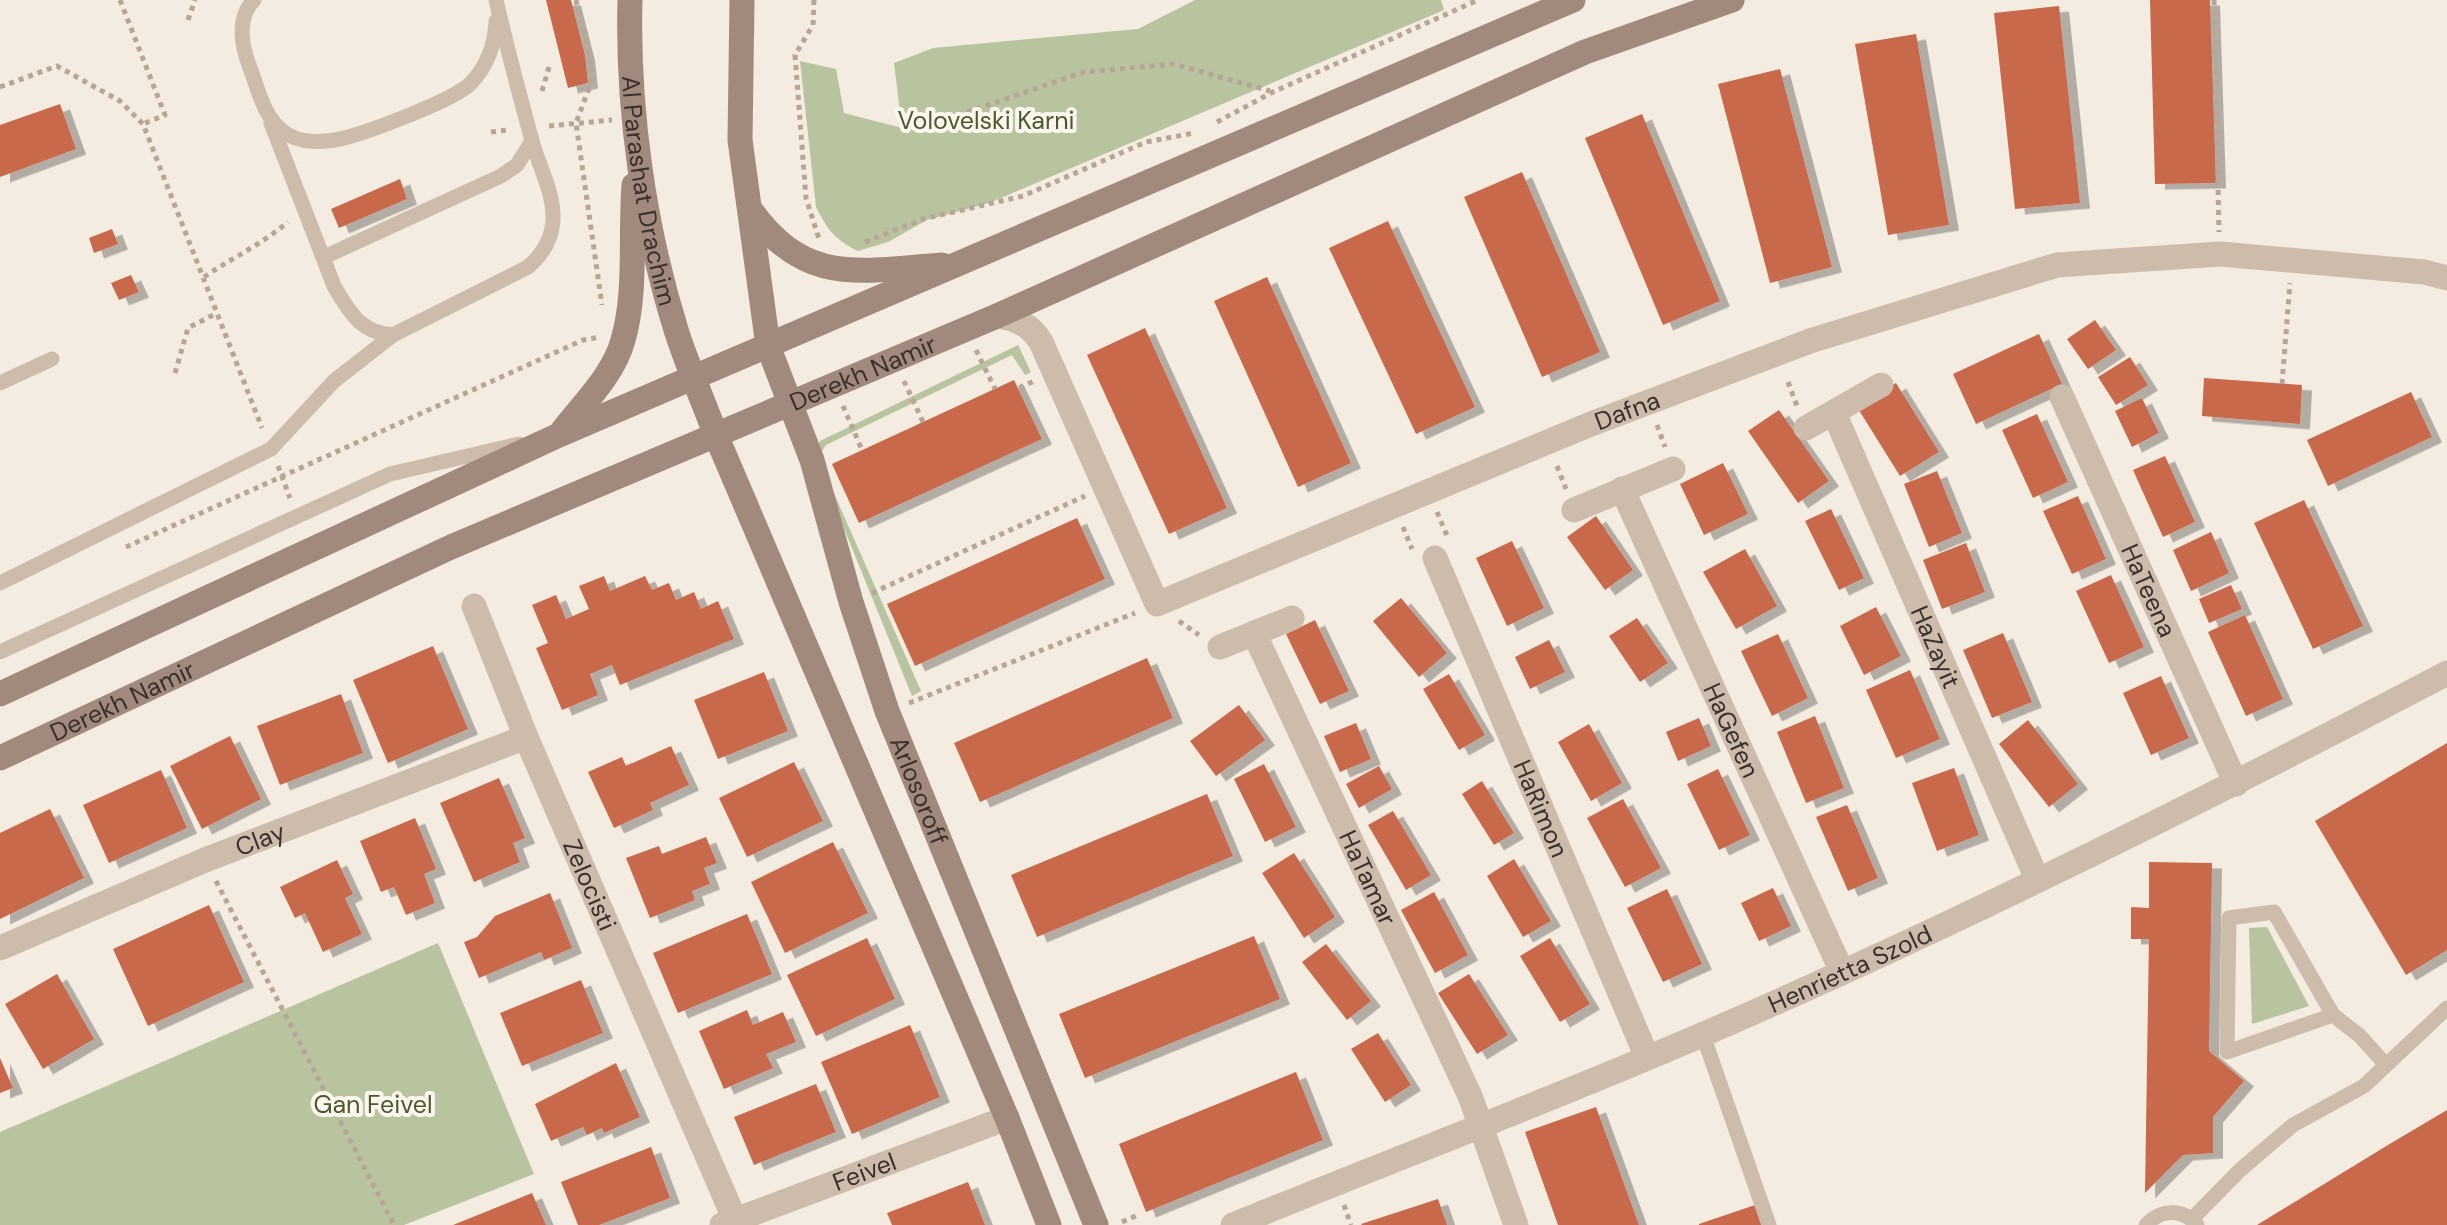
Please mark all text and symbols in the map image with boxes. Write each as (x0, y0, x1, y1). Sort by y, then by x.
street label: Al Parashat Drachim (614, 75, 684, 309)
park label: Volovelski Karni (897, 104, 1075, 137)
street label: Derekh Namir (784, 328, 941, 419)
street label: Dafna (1590, 383, 1665, 438)
street label: HaTeena (2113, 539, 2184, 642)
street label: HaZayit (1903, 600, 1968, 694)
street label: Derekh Namir (45, 653, 200, 749)
street label: HaGefen (1696, 678, 1767, 783)
street label: Arlosoroff (882, 732, 956, 850)
street label: HaRimon (1506, 755, 1576, 862)
street label: Clay (231, 815, 290, 864)
street label: HaTamar (1331, 825, 1404, 931)
street label: Zelocisti (555, 834, 624, 936)
street label: Henrietta Szold (1763, 917, 1937, 1021)
park label: Gan Feivel (314, 1088, 432, 1121)
street label: Feivel (828, 1145, 901, 1199)

